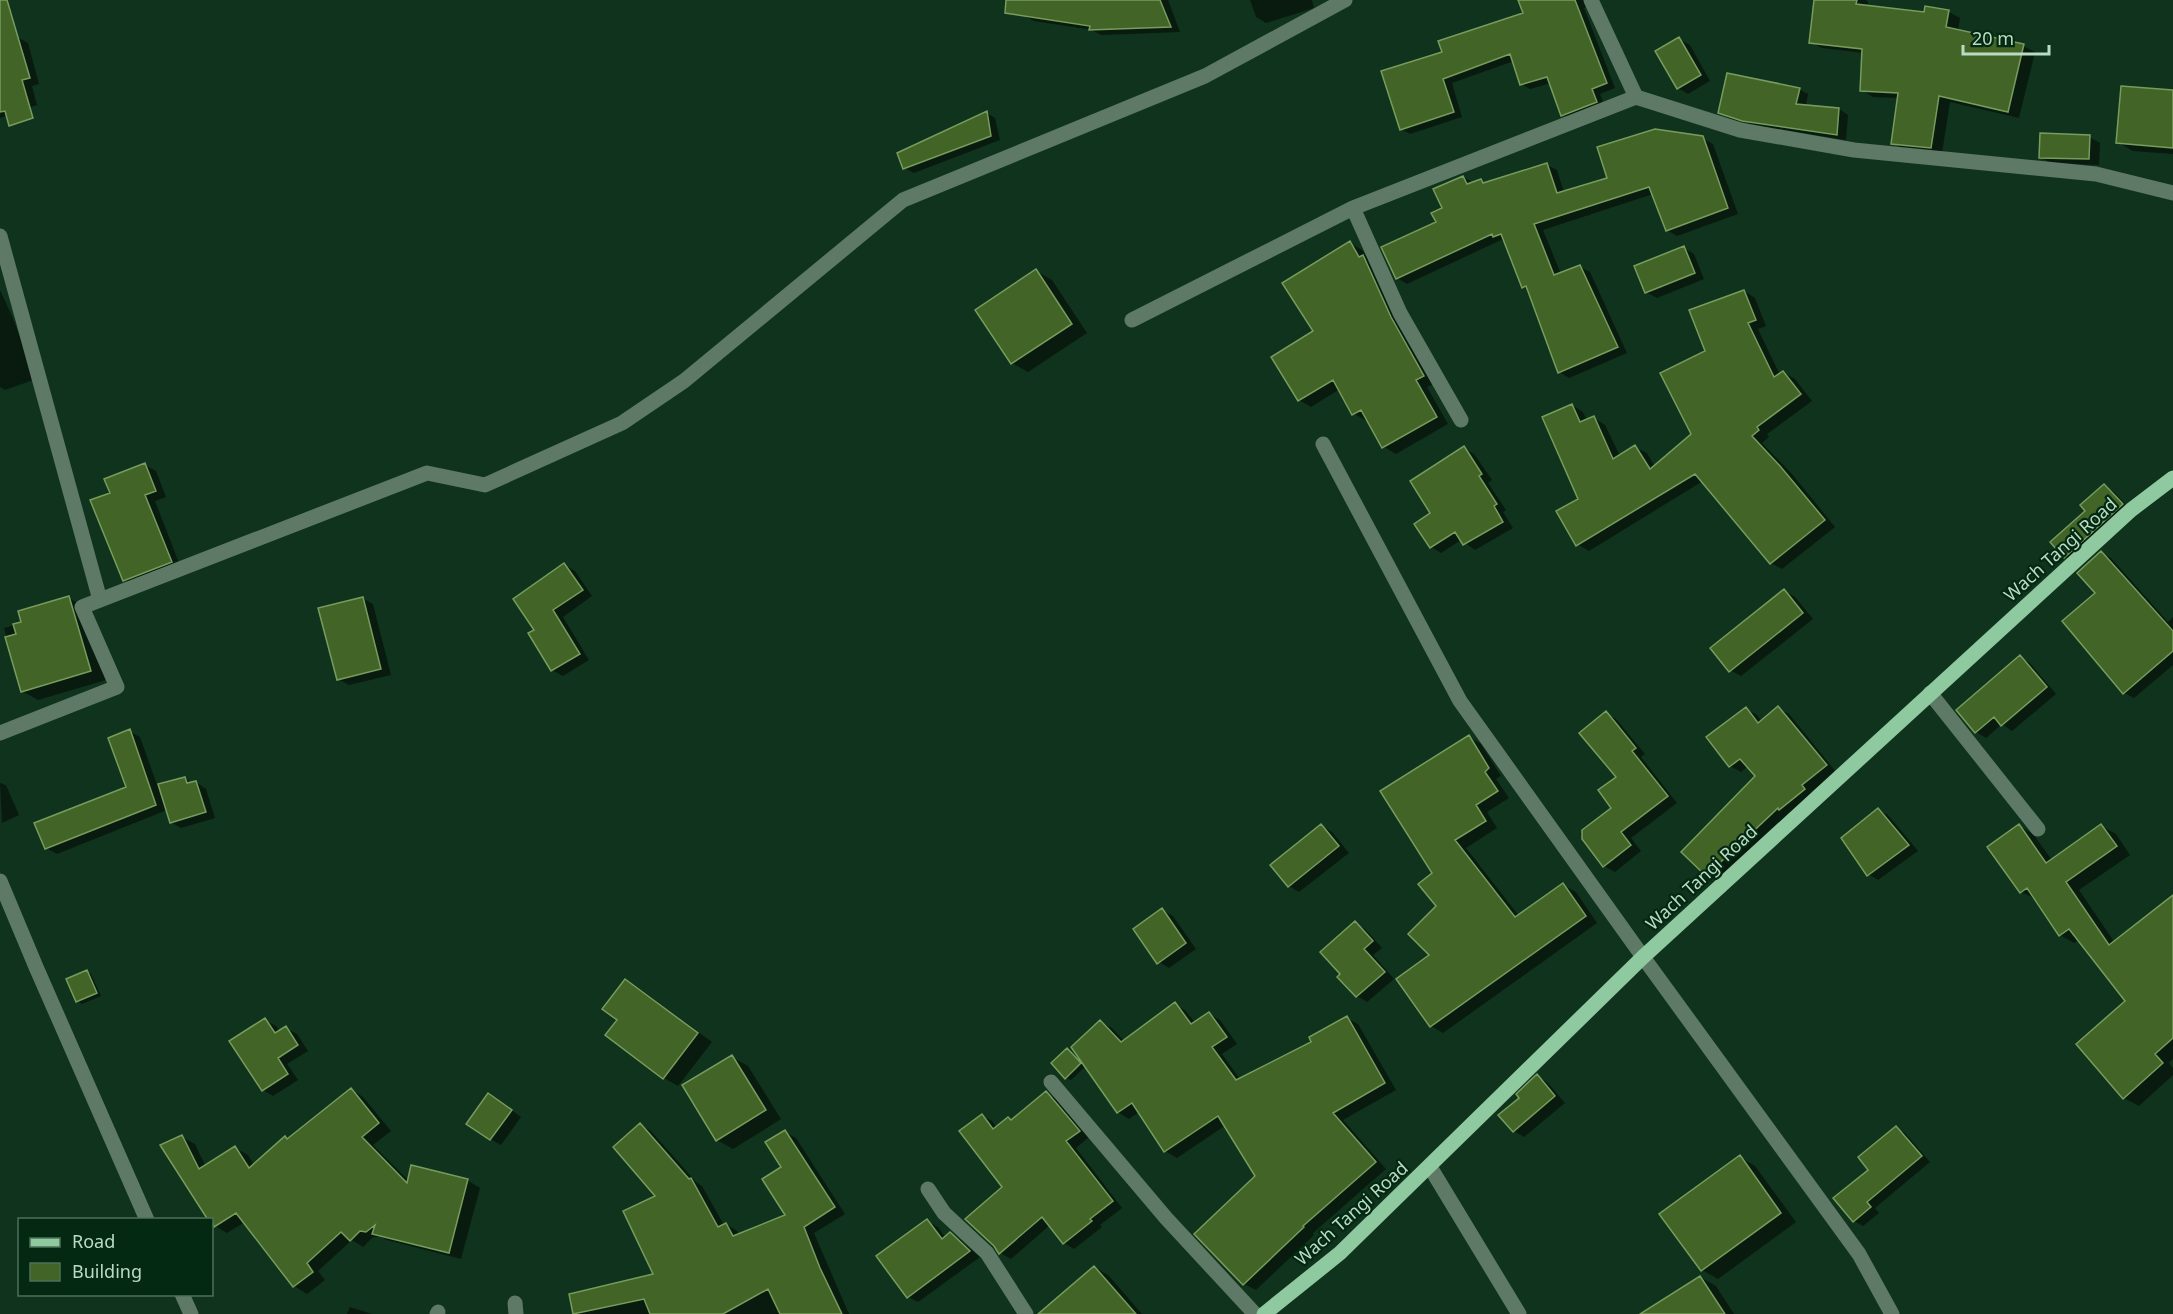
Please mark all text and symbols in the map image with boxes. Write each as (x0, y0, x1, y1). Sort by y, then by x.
scale bar (1963, 18, 2048, 56)
text: 20 m (1972, 26, 2014, 50)
street label: Wach Tangi Road (1998, 492, 2122, 606)
street label: Wach Tangi Road (1640, 819, 1762, 935)
street label: Wach Tangi Road (1289, 1156, 1413, 1270)
legend (18, 1218, 213, 1296)
text: Road (72, 1229, 115, 1253)
text: Building (72, 1259, 142, 1283)

